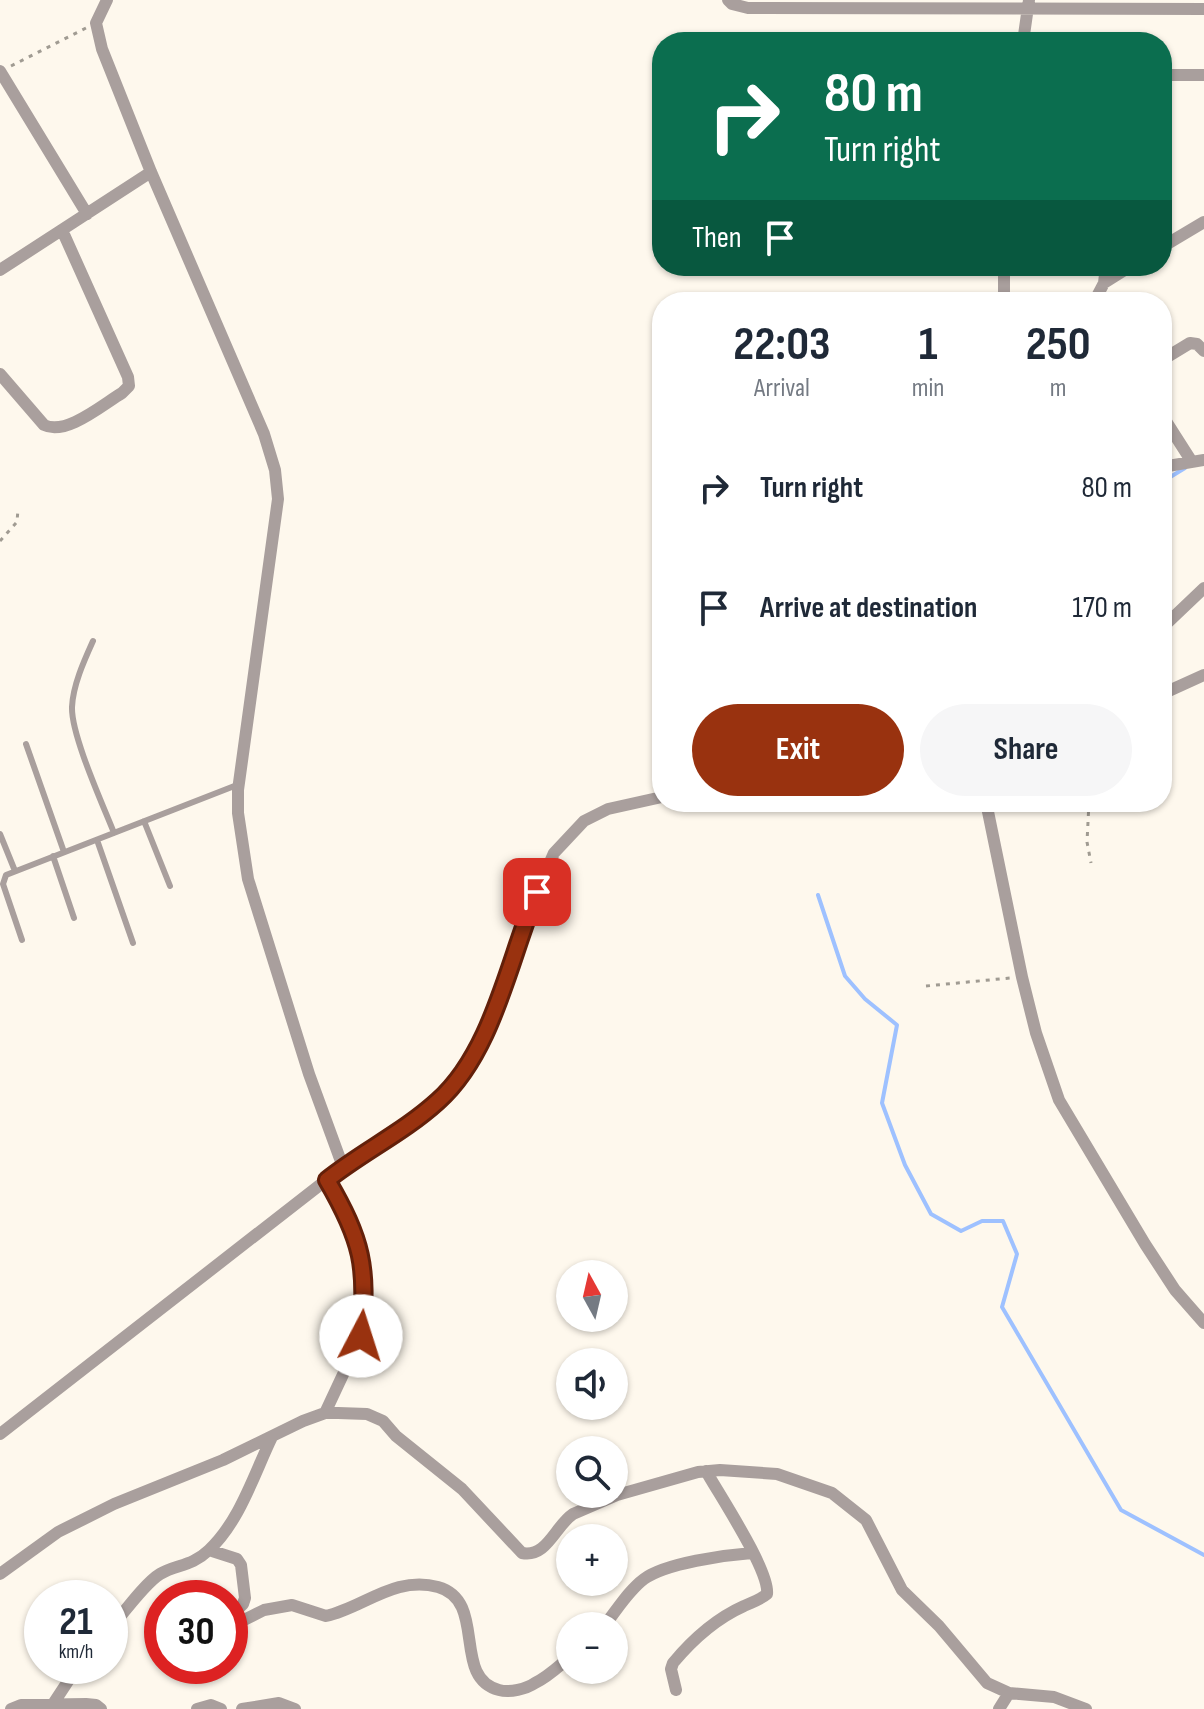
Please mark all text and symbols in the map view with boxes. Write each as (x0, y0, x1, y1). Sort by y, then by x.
text: 80 m (824, 61, 923, 128)
icon: right (692, 64, 796, 168)
text: Turn right (824, 129, 941, 172)
icon: arrive (758, 216, 802, 260)
text: Then (692, 220, 742, 256)
text: 22:03 (733, 316, 830, 373)
text: 1 (919, 316, 938, 373)
text: 250 (1026, 316, 1091, 373)
text: Arrival (754, 373, 810, 404)
text: min (912, 373, 944, 404)
text: m (1050, 373, 1067, 404)
icon: right (692, 466, 736, 510)
text: Turn right (760, 470, 863, 506)
text: 80 m (1081, 470, 1132, 506)
icon: arrive (692, 586, 736, 630)
text: Arrive at destination (760, 590, 977, 626)
text: 170 m (1072, 590, 1132, 626)
button: Exit (692, 704, 904, 796)
button: Share (920, 704, 1132, 796)
pin (503, 858, 571, 926)
icon: arrive (515, 870, 559, 914)
north arrow (556, 1260, 628, 1332)
map controls (556, 1260, 628, 1684)
position arrow (319, 1294, 403, 1378)
button: sound (556, 1348, 628, 1420)
button: search (556, 1436, 628, 1508)
button: + (556, 1524, 628, 1596)
speed limit sign: 30 (144, 1580, 248, 1684)
text: 21 (59, 1598, 93, 1646)
button: − (556, 1612, 628, 1684)
text: km/h (59, 1640, 93, 1664)

